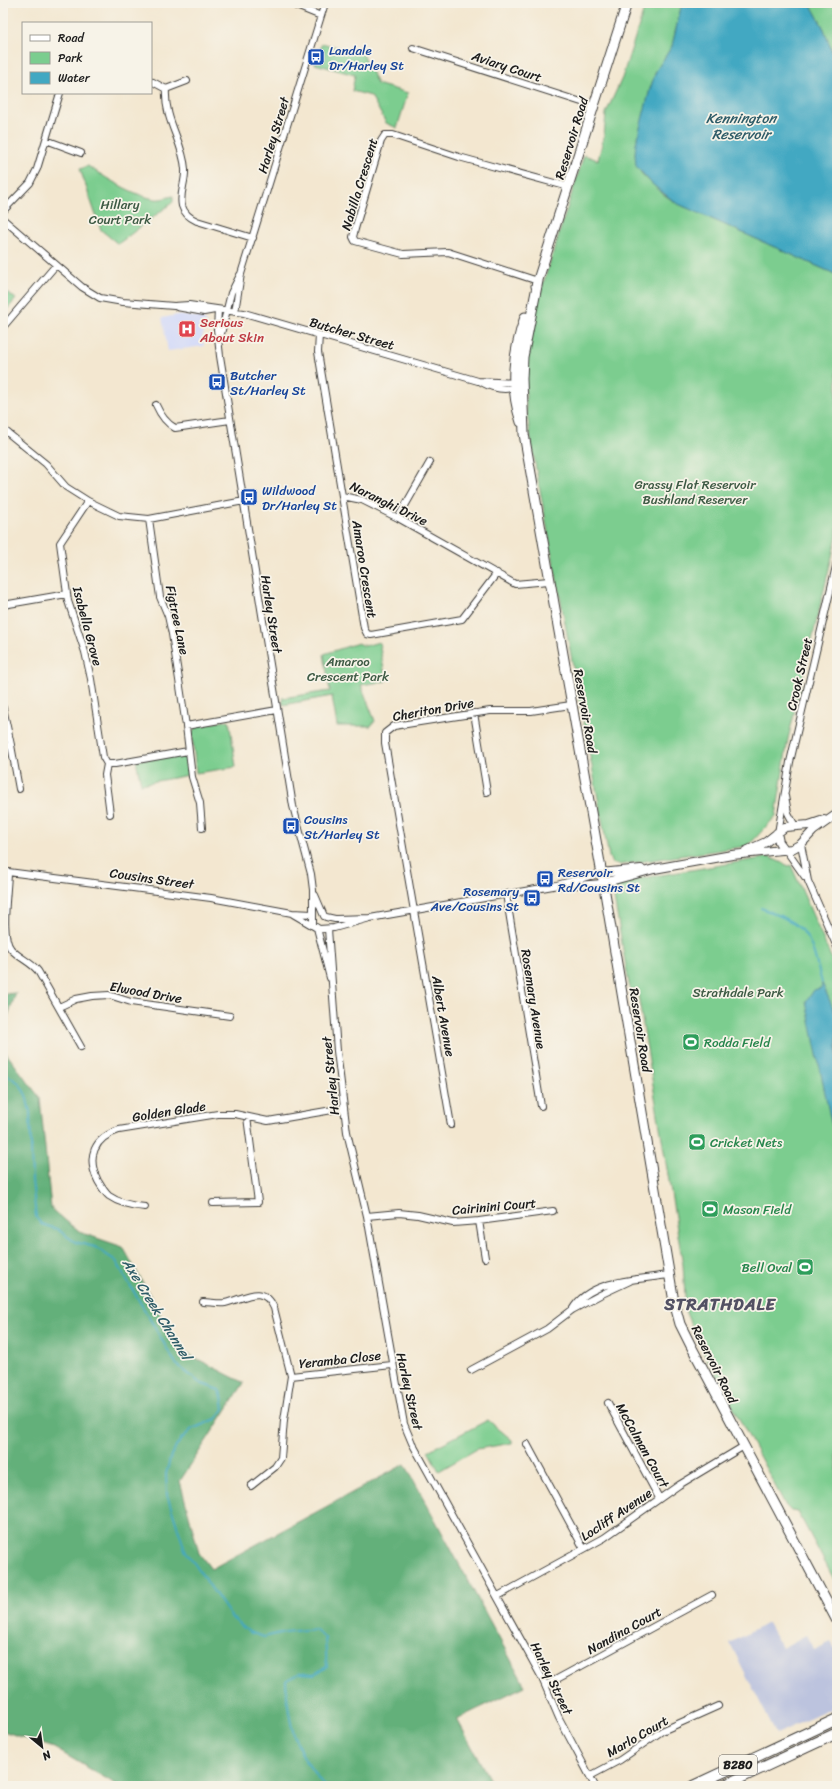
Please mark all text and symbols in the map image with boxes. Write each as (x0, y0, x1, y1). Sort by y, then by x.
legend (22, 22, 152, 94)
text: Road (58, 27, 85, 49)
place label: Landale Dr/Harley St (329, 39, 404, 77)
street label: Aviary Court (468, 44, 545, 89)
text: Park (58, 47, 83, 69)
bus stop icon: Landale Dr/Harley St (306, 47, 326, 67)
text: Water (58, 67, 91, 89)
street label: Harley Street (251, 93, 296, 176)
street label: Reservoir Road (548, 93, 595, 182)
water label: Kennington Reservoir (706, 106, 777, 147)
street label: Nabilla Crescent (335, 135, 385, 233)
park label: Hillary Court Park (89, 193, 151, 231)
street label: Butcher Street (307, 310, 397, 357)
place label: Serious About Skin (199, 311, 264, 349)
hospital icon: Serious About Skin (177, 319, 197, 339)
place label: Butcher St/Harley St (230, 364, 306, 402)
bus stop icon: Butcher St/Harley St (207, 372, 227, 392)
park label: Grassy Flat Reservoir Bushland Reserver (634, 473, 756, 511)
street label: Naranghi Drive (346, 475, 432, 532)
place label: Wildwood Dr/Harley St (262, 479, 337, 517)
bus stop icon: Wildwood Dr/Harley St (239, 487, 259, 507)
street label: Amaroo Crescent (345, 517, 384, 620)
street label: Harley Street (254, 573, 289, 656)
street label: Isabella Grove (66, 583, 109, 669)
street label: Figtree Lane (159, 583, 196, 657)
street label: Crook Street (780, 635, 819, 713)
park label: Amaroo Crescent Park (307, 650, 389, 688)
street label: Reservoir Road (567, 667, 604, 756)
street label: Cheriton Drive (391, 691, 476, 728)
place label: Cousins St/Harley St (304, 808, 380, 846)
bus stop icon: Cousins St/Harley St (281, 816, 301, 836)
street label: Cousins Street (108, 861, 196, 896)
place label: Reservoir Rd/Cousins St (558, 861, 640, 899)
bus stop icon: Reservoir Rd/Cousins St (535, 869, 555, 889)
place label: Rosemary Ave/Cousins St (429, 880, 519, 918)
bus stop icon: Rosemary Ave/Cousins St (522, 888, 542, 908)
street label: Rosemary Avenue (514, 948, 553, 1051)
street label: Albert Avenue (425, 973, 462, 1059)
street label: Elwood Drive (108, 975, 184, 1010)
park label: Strathdale Park (692, 981, 784, 1004)
street label: Reservoir Road (622, 986, 659, 1075)
place label: Rodda Field (704, 1031, 771, 1054)
sports icon: Rodda Field (681, 1032, 701, 1052)
street label: Harley Street (315, 1035, 346, 1116)
street label: Golden Glade (131, 1094, 208, 1129)
place label: Cricket Nets (710, 1131, 783, 1154)
sports icon: Cricket Nets (687, 1132, 707, 1152)
street label: Cairinini Court (451, 1191, 537, 1222)
place label: Mason Field (723, 1198, 792, 1221)
sports icon: Mason Field (700, 1199, 720, 1219)
water label: Axe Creek Channel (115, 1253, 200, 1368)
place label: Bell Oval (742, 1256, 792, 1279)
sports icon: Bell Oval (795, 1257, 815, 1277)
district label: STRATHDALE (663, 1289, 776, 1319)
street label: Reservoir Road (685, 1321, 745, 1408)
street label: Yeramba Close (298, 1344, 382, 1375)
street label: Harley Street (389, 1350, 430, 1433)
street label: McCalman Court (610, 1398, 676, 1493)
street label: Locliff Avenue (576, 1482, 657, 1547)
street label: Nandina Court (583, 1600, 666, 1661)
street label: Harley Street (524, 1638, 579, 1719)
street label: Marlo Court (602, 1709, 673, 1764)
north arrow (22, 1727, 62, 1767)
text: N (38, 1745, 55, 1766)
road number: B280 (719, 1755, 757, 1775)

